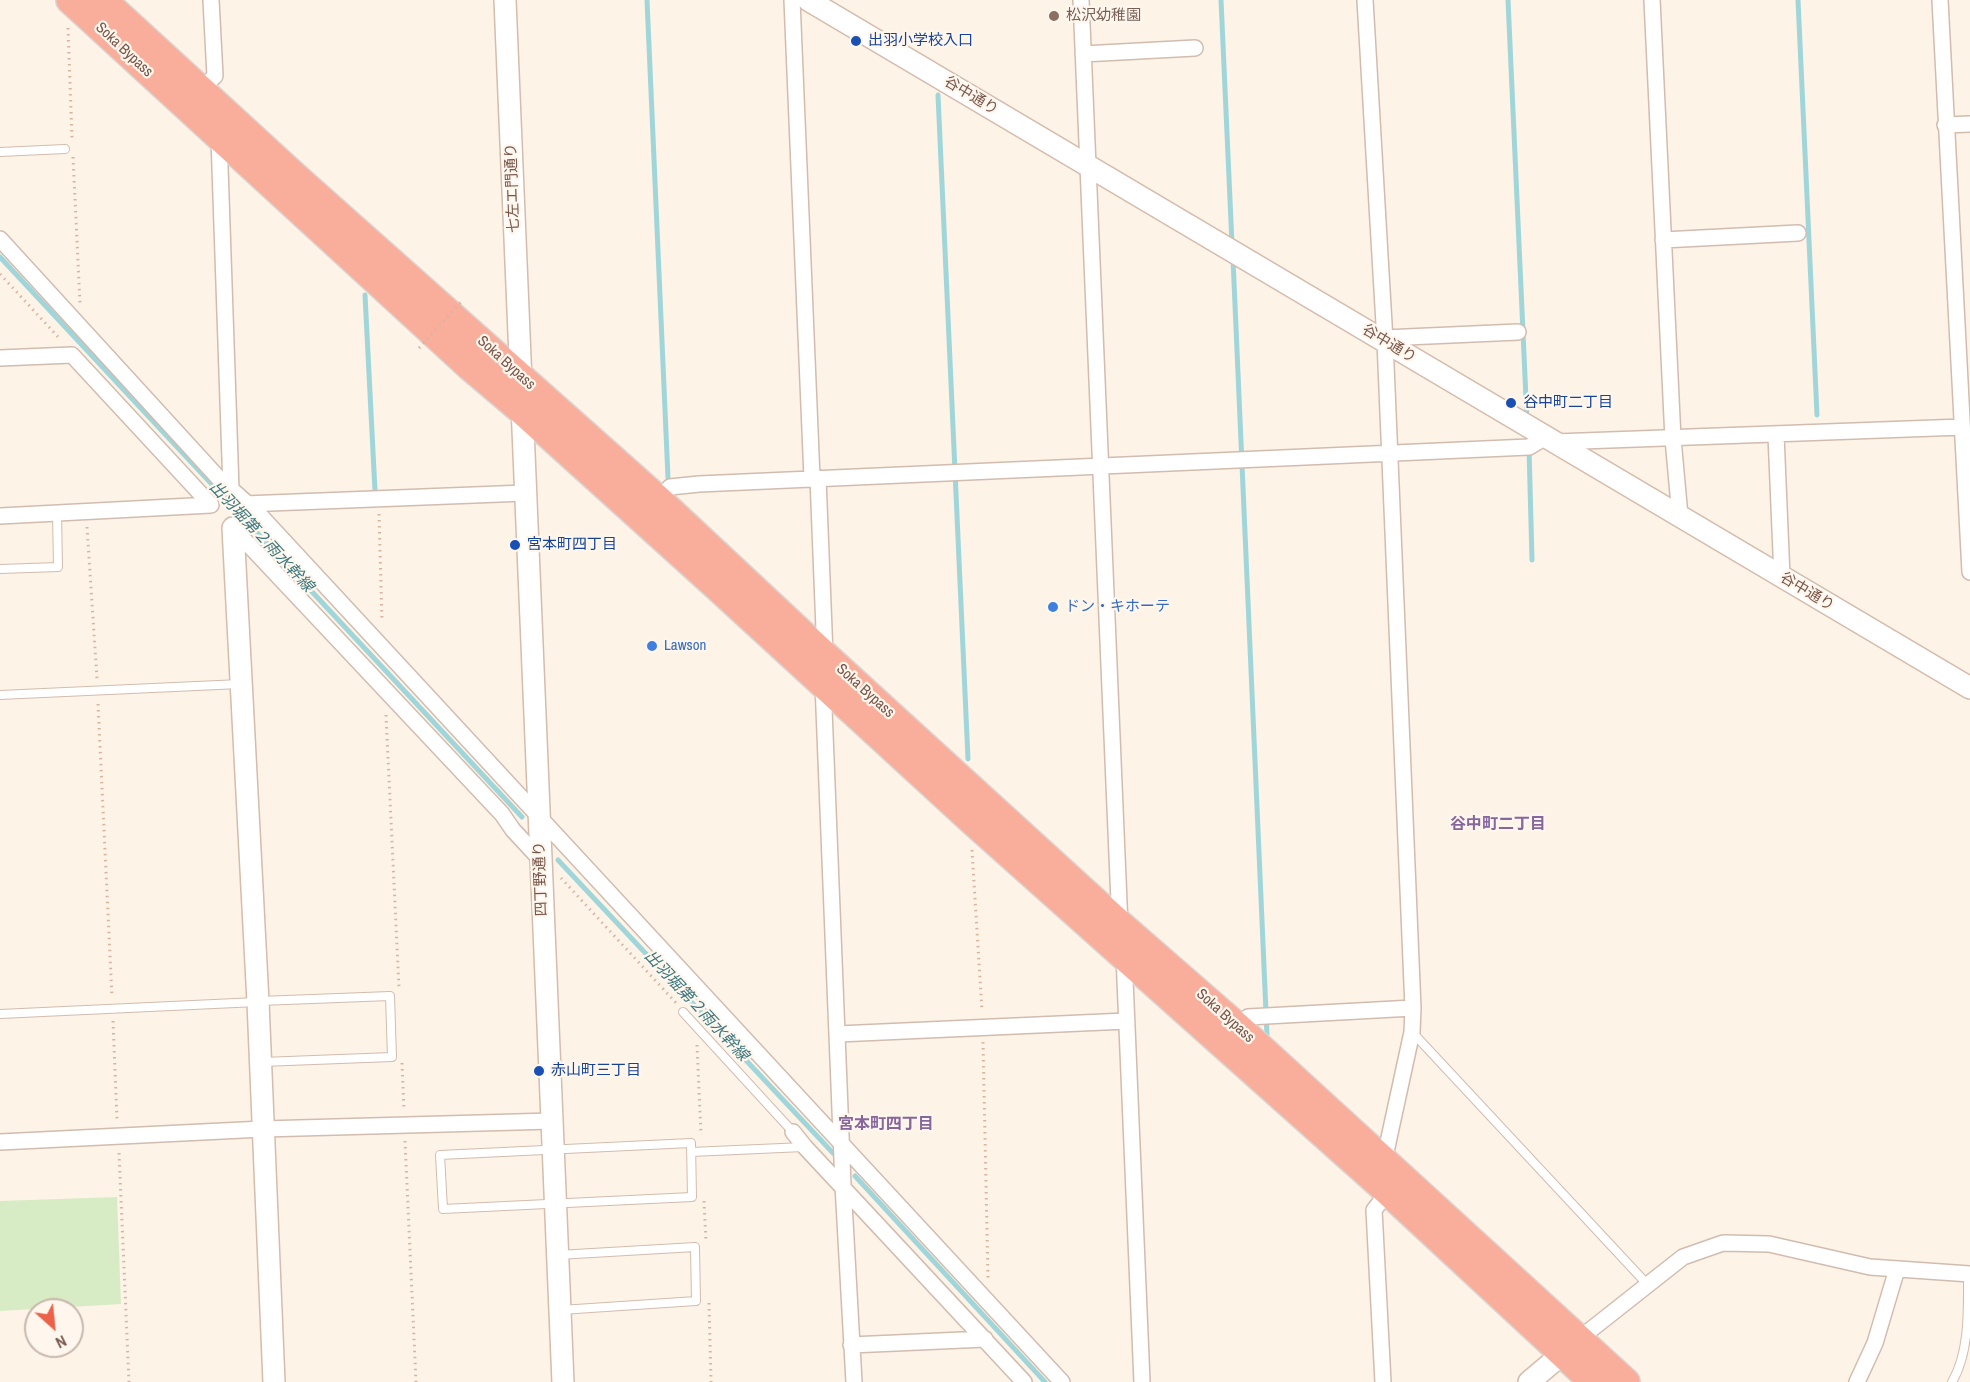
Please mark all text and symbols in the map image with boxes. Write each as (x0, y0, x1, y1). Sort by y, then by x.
place label: 松沢幼稚園 (1066, 7, 1141, 25)
marker: 松沢幼稚園 (1047, 9, 1061, 23)
street label: Soka Bypass (92, 19, 156, 81)
place label: 出羽小学校入口 (868, 32, 973, 50)
marker: 出羽小学校入口 (849, 34, 863, 48)
street label: 谷中通り (941, 73, 1001, 119)
street label: 七左エ門通り (502, 143, 524, 233)
street label: 谷中通り (1359, 321, 1419, 367)
street label: Soka Bypass (473, 332, 539, 394)
place label: 谷中町二丁目 (1523, 394, 1613, 412)
marker: 谷中町二丁目 (1504, 396, 1518, 410)
water label: 出羽堀第２雨水幹線 (205, 478, 317, 596)
place label: 宮本町四丁目 (527, 536, 617, 554)
marker: 宮本町四丁目 (508, 538, 522, 552)
street label: 谷中通り (1777, 569, 1837, 615)
place label: ドン・キホーテ (1065, 598, 1170, 616)
marker: ドン・キホーテ (1046, 600, 1060, 614)
place label: Lawson (664, 637, 706, 655)
marker: Lawson (645, 639, 659, 653)
street label: Soka Bypass (832, 660, 898, 722)
district label: 谷中町二丁目 (1450, 815, 1546, 835)
street label: 四丁野通り (531, 841, 551, 917)
water label: 出羽堀第２雨水幹線 (640, 947, 752, 1065)
street label: Soka Bypass (1192, 985, 1258, 1047)
place label: 赤山町三丁目 (551, 1062, 641, 1080)
marker: 赤山町三丁目 (532, 1064, 546, 1078)
district label: 宮本町四丁目 (838, 1115, 934, 1135)
north arrow (24, 1298, 84, 1358)
text: N (52, 1330, 70, 1354)

